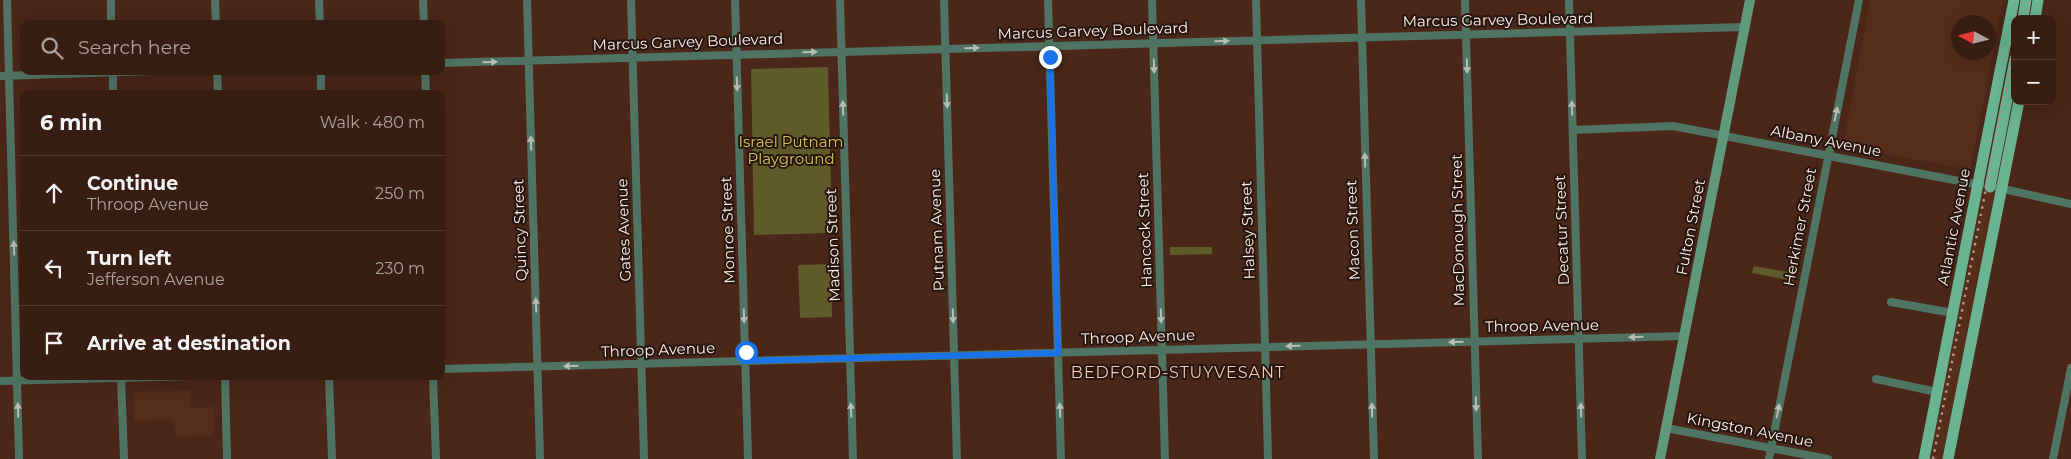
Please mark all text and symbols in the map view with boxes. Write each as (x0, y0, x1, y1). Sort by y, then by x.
street label: Marcus Garvey Boulevard (1402, 8, 1594, 31)
north arrow (1951, 15, 1996, 60)
map controls (2011, 15, 2056, 105)
button: + (2011, 15, 2056, 60)
street label: Marcus Garvey Boulevard (997, 18, 1189, 43)
search box (20, 20, 445, 75)
street label: Marcus Garvey Boulevard (592, 29, 784, 54)
icon: search (38, 34, 66, 62)
text: Search here (78, 36, 191, 59)
one-way arrow (1214, 37, 1230, 45)
one-way arrow (965, 44, 981, 52)
route end (1039, 46, 1062, 69)
one-way arrow (802, 48, 818, 56)
one-way arrow (482, 57, 498, 65)
one-way arrow (1151, 58, 1159, 74)
one-way arrow (1463, 58, 1471, 74)
button: − (2011, 60, 2056, 105)
one-way arrow (733, 76, 741, 92)
one-way arrow (943, 93, 951, 109)
one-way arrow (839, 100, 847, 116)
one-way arrow (1568, 100, 1576, 116)
one-way arrow (1833, 106, 1841, 122)
text: 6 min (40, 110, 102, 135)
text: Walk · 480 m (320, 113, 425, 132)
street label: Albany Avenue (1769, 120, 1883, 161)
park label: Israel Putnam Playground (739, 132, 843, 168)
one-way arrow (527, 135, 535, 151)
one-way arrow (1361, 152, 1369, 168)
street label: MacDonough Street (1447, 153, 1468, 307)
street label: Herkimer Street (1779, 166, 1820, 288)
street label: Atlantic Avenue (1933, 167, 1974, 287)
street label: Putnam Avenue (925, 169, 948, 292)
text: Continue (87, 172, 178, 195)
street label: Hancock Street (1133, 172, 1156, 288)
street label: Decatur Street (1550, 175, 1573, 285)
street label: Monroe Street (716, 176, 739, 284)
street label: Fulton Street (1672, 177, 1709, 277)
street label: Quincy Street (508, 178, 531, 282)
street label: Gates Avenue (612, 178, 635, 282)
icon: ahead (40, 179, 68, 207)
street label: Halsey Street (1236, 180, 1259, 280)
street label: Macon Street (1341, 180, 1364, 280)
text: 250 m (375, 184, 425, 203)
street label: Madison Street (821, 188, 844, 302)
text: Throop Avenue (87, 195, 209, 214)
one-way arrow (9, 240, 17, 256)
text: Turn left (87, 247, 172, 270)
icon: left (40, 254, 68, 282)
text: 230 m (375, 259, 425, 278)
text: Jefferson Avenue (87, 270, 225, 289)
one-way arrow (532, 297, 540, 313)
one-way arrow (741, 308, 749, 324)
one-way arrow (949, 308, 957, 324)
one-way arrow (1157, 308, 1165, 324)
street label: Throop Avenue (1485, 315, 1599, 336)
street label: Throop Avenue (1081, 325, 1195, 348)
icon: arrive (40, 329, 68, 357)
text: Arrive at destination (87, 332, 291, 355)
one-way arrow (1628, 333, 1644, 341)
street label: Throop Avenue (601, 338, 715, 361)
one-way arrow (1448, 338, 1464, 346)
route start (735, 341, 758, 364)
one-way arrow (1285, 343, 1301, 351)
one-way arrow (563, 362, 579, 370)
district label: BEDFORD-STUYVESANT (1071, 363, 1285, 382)
one-way arrow (1472, 396, 1480, 412)
one-way arrow (14, 402, 22, 418)
one-way arrow (847, 402, 855, 418)
one-way arrow (1055, 402, 1063, 418)
one-way arrow (1368, 402, 1376, 418)
one-way arrow (1577, 402, 1585, 418)
one-way arrow (1774, 404, 1782, 419)
street label: Kingston Avenue (1685, 408, 1815, 451)

